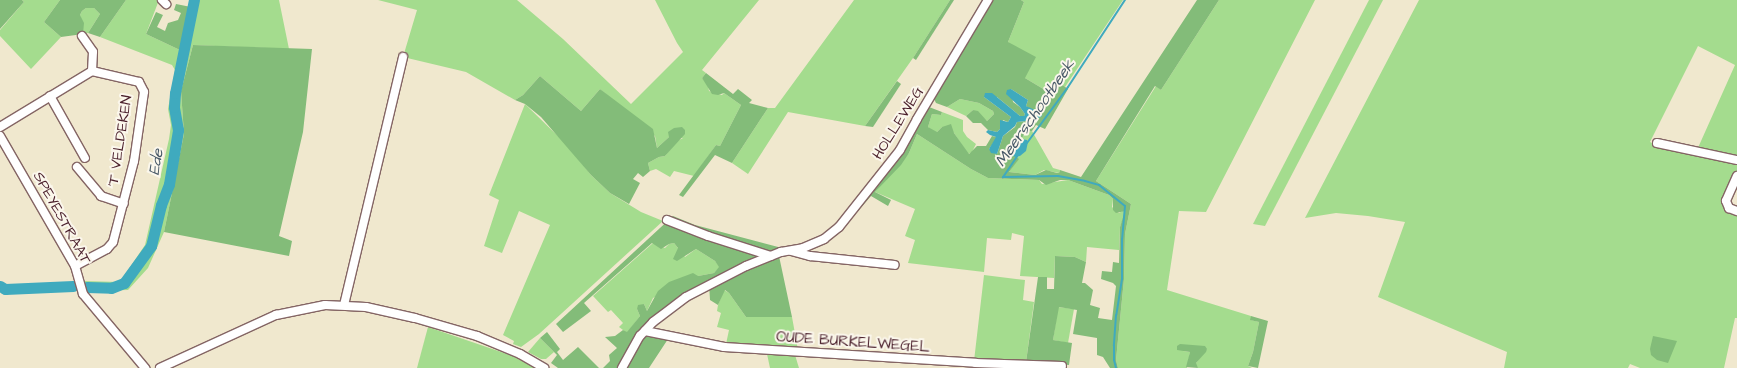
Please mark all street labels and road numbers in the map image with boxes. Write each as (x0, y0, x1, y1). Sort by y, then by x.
street label: HOLLEWEG (869, 83, 927, 163)
street label: 'T VELDEKEN (104, 94, 136, 188)
street label: SPEYESTRAAT (29, 169, 95, 267)
street label: OUDE BURKELWEGEL (776, 328, 930, 356)

